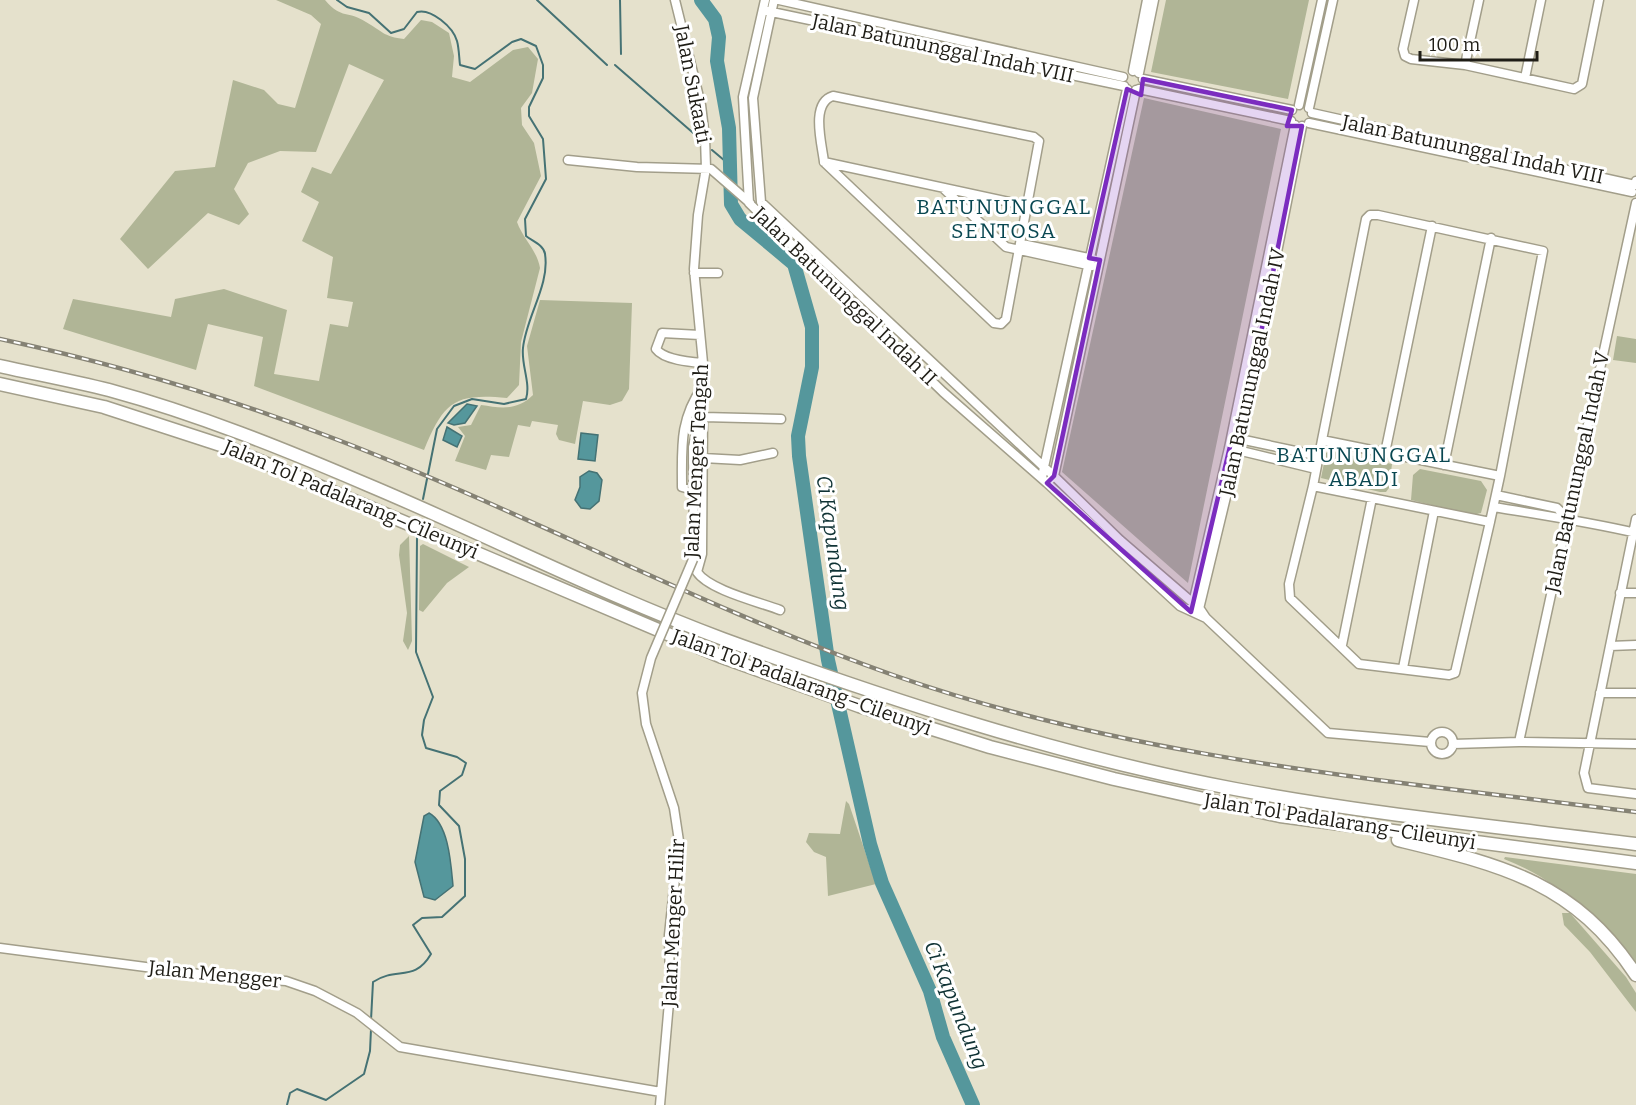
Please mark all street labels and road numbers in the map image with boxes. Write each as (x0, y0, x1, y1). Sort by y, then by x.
street label: Jalan Batununggal Indah VIII (809, 8, 1076, 88)
street label: Jalan Sukaati (670, 22, 716, 145)
street label: Jalan Batununggal Indah VIII (1339, 109, 1606, 189)
street label: Jalan Batununggal Indah II (747, 201, 942, 390)
street label: Jalan Batununggal Indah IV (1214, 246, 1290, 499)
street label: Jalan Batununggal Indah V (1539, 349, 1614, 596)
street label: Jalan Menger Tengah (679, 363, 713, 560)
street label: Jalan Tol Padalarang–Cileunyi (219, 434, 482, 564)
street label: Jalan Tol Padalarang–Cileunyi (668, 623, 935, 740)
street label: Jalan Tol Padalarang–Cileunyi (1201, 788, 1478, 854)
street label: Jalan Menger Hilir (657, 838, 689, 1009)
street label: Jalan Mengger (146, 955, 283, 993)

